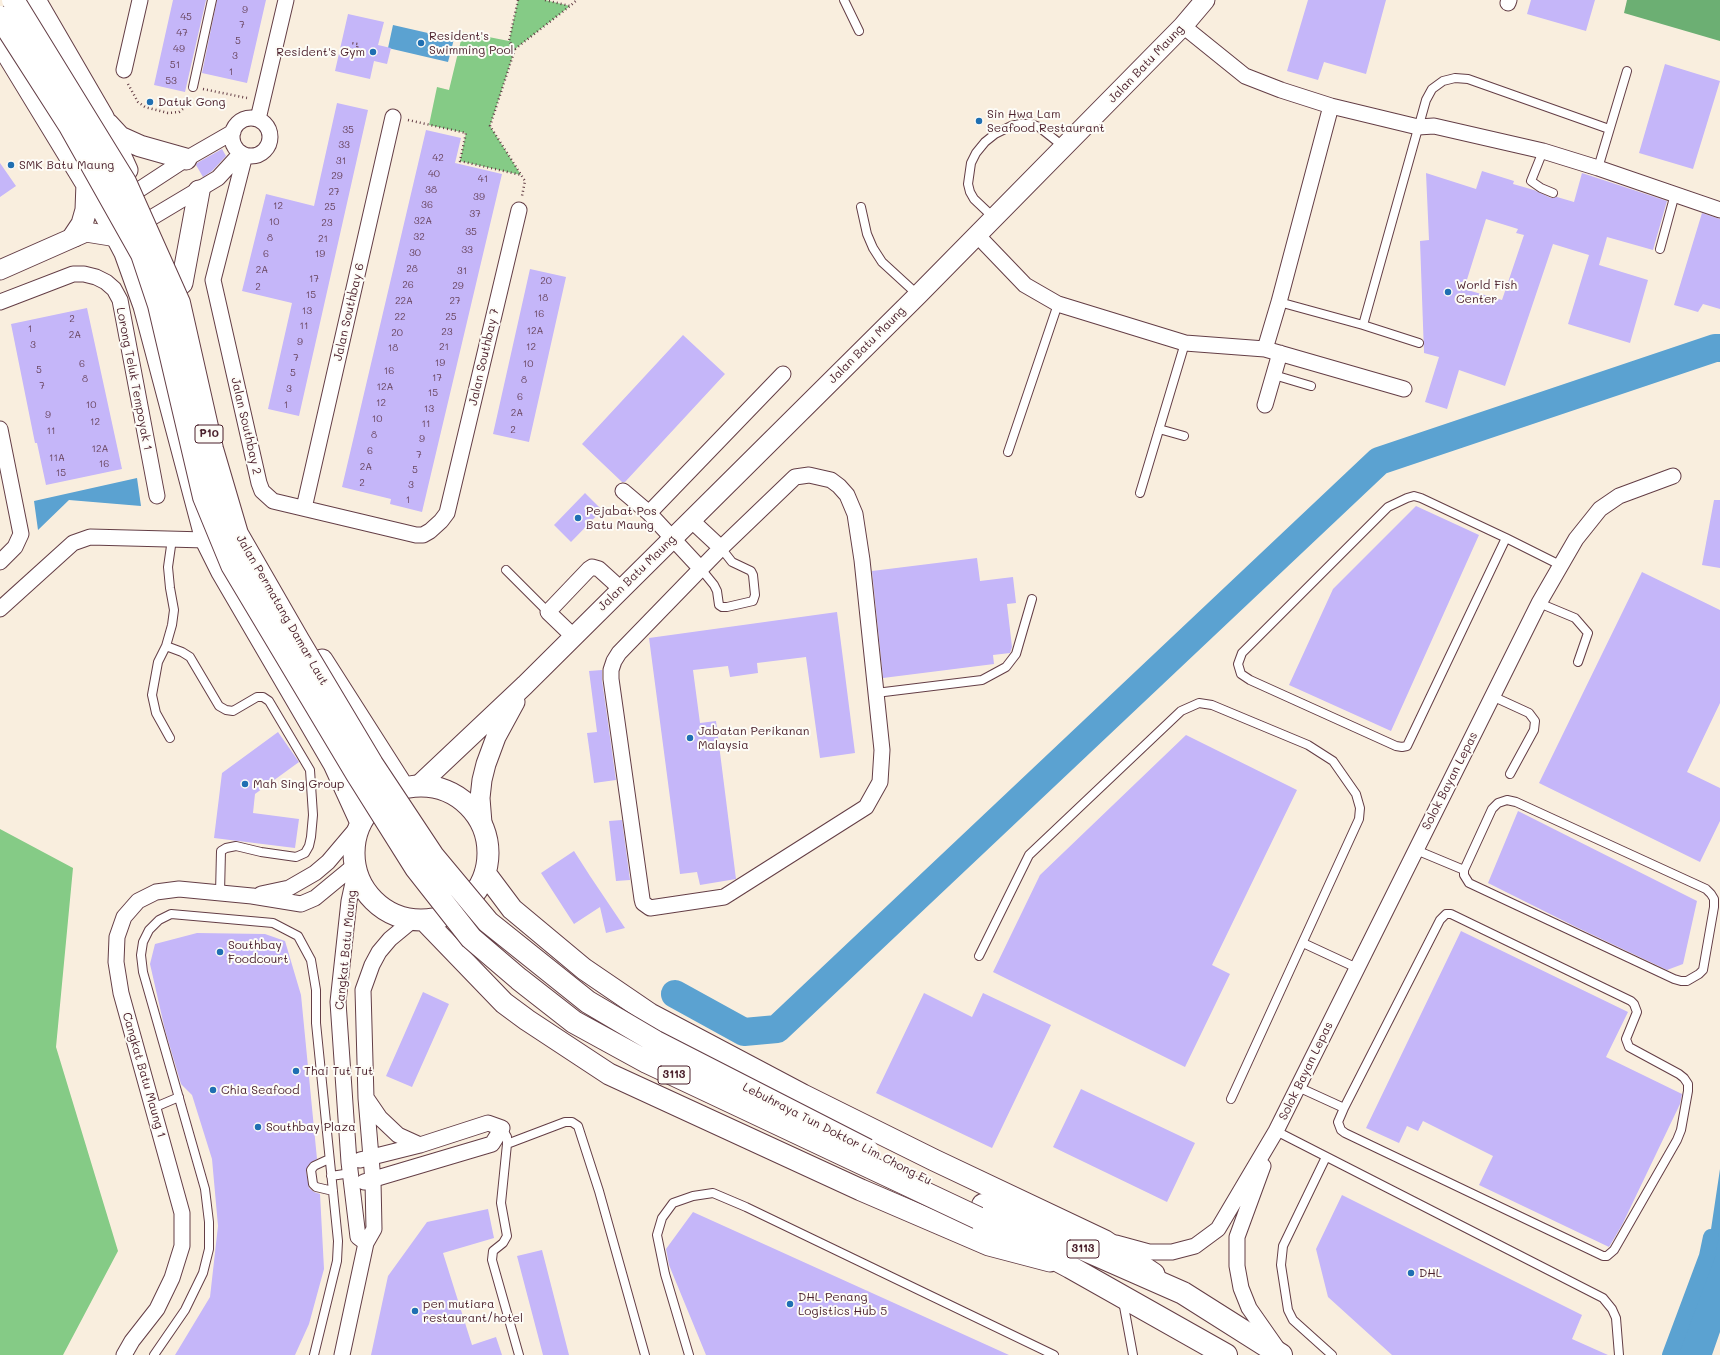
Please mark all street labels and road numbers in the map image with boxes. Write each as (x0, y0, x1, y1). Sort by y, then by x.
street label: Jalan Batu Maung (1105, 22, 1187, 106)
street label: Jalan Southbay 6 (331, 262, 367, 362)
street label: Jalan Batu Maung (826, 304, 908, 386)
street label: Lorong Teluk Tempoyak 1 (113, 306, 155, 452)
street label: Jalan Southbay 7 (466, 307, 502, 407)
street label: Jalan Southbay 2 (228, 376, 264, 476)
road number: P10 (195, 425, 223, 443)
street label: Jalan Permatang Damar Laut (233, 532, 331, 688)
street label: Jalan Batu Maung (595, 532, 679, 614)
street label: Solok Bayan Lepas (1419, 730, 1481, 832)
street label: Cangkat Batu Maung (333, 889, 359, 1011)
street label: Cangkat Batu Maung 1 (119, 1011, 169, 1139)
street label: Solok Bayan Lepas (1276, 1019, 1336, 1123)
road number: 3113 (658, 1066, 690, 1084)
street label: Lebuhraya Tun Doktor Lim Chong Eu (740, 1080, 934, 1188)
road number: 3113 (1067, 1240, 1099, 1258)

